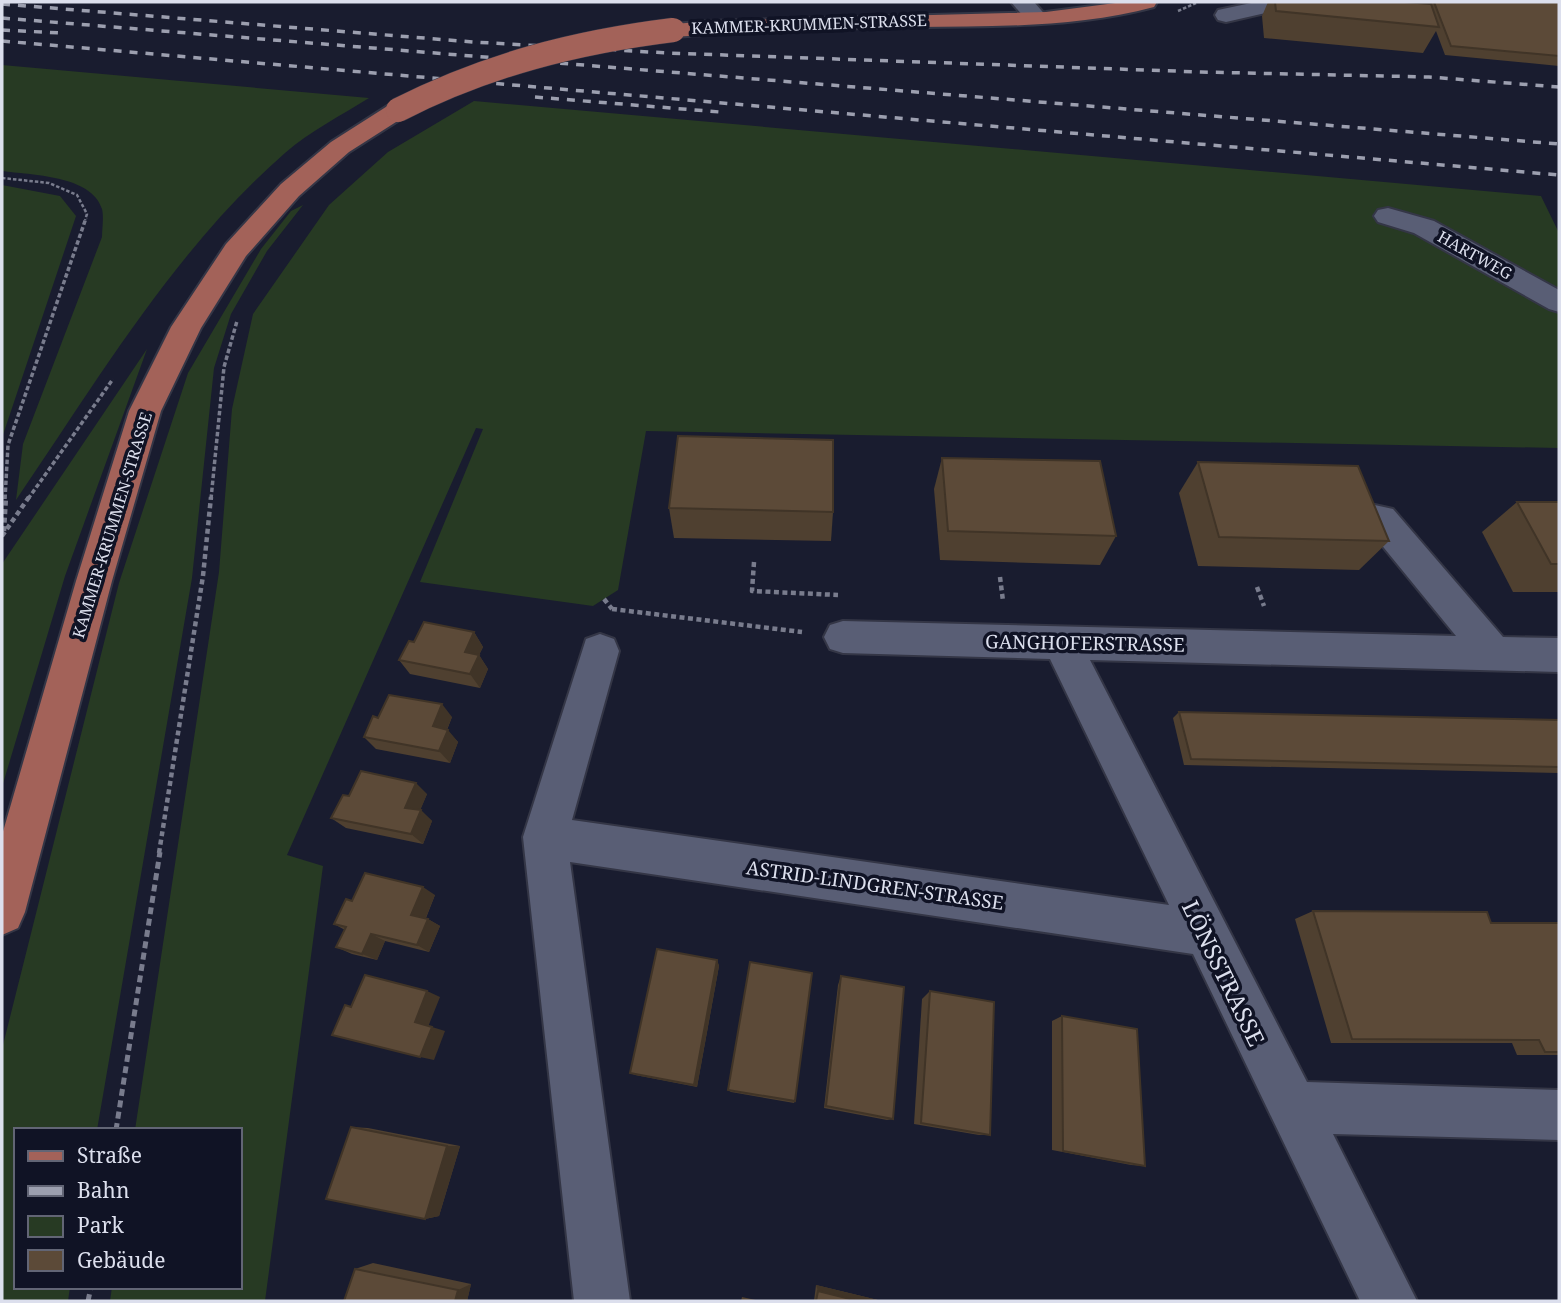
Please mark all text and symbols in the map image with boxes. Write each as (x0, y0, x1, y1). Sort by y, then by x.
street label: KAMMER-KRUMMEN-STRASSE (691, 9, 927, 39)
street label: HARTWEG (1434, 225, 1517, 285)
street label: KAMMER-KRUMMEN-STRASSE (67, 409, 157, 641)
street label: GANGHOFERSTRASSE (985, 628, 1185, 658)
street label: ASTRID-LINDGREN-STRASSE (745, 854, 1005, 916)
street label: LÖNSSTRASSE (1175, 895, 1273, 1051)
legend (14, 1128, 242, 1289)
text: Straße (77, 1141, 142, 1169)
text: Bahn (77, 1176, 129, 1204)
text: Park (77, 1211, 124, 1239)
text: Gebäude (77, 1246, 165, 1274)

